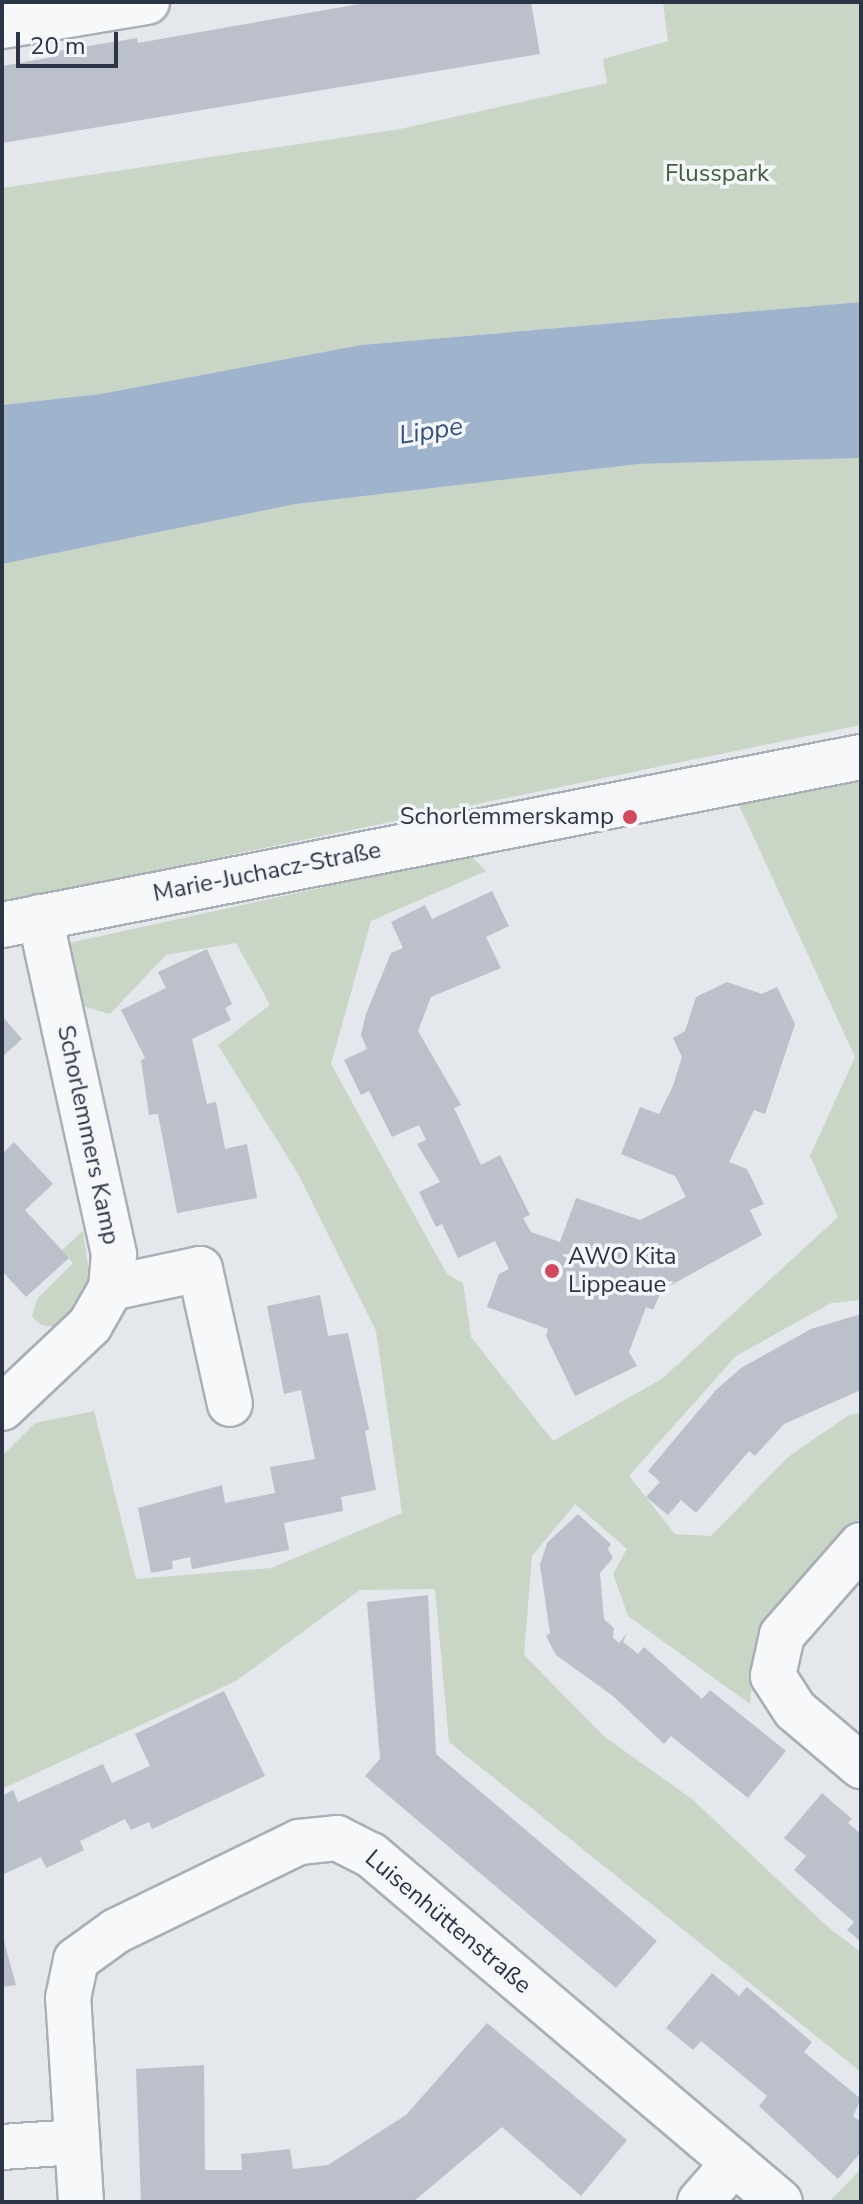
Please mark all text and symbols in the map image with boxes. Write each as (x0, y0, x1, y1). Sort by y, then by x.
scale bar (20, 16, 122, 66)
text: 20 m (30, 30, 86, 62)
park label: Flusspark (665, 160, 769, 188)
water label: Lippe (397, 411, 465, 451)
place label: Schorlemmerskamp (400, 803, 614, 831)
marker: Schorlemmerskamp (621, 808, 639, 826)
street label: Marie-Juchacz-Straße (151, 836, 383, 908)
street label: Schorlemmers Kamp (51, 1023, 125, 1247)
place label: AWO Kita Lippeaue (568, 1243, 676, 1299)
marker: AWO Kita Lippeaue (543, 1262, 561, 1280)
street label: Luisenhüttenstraße (359, 1844, 537, 2000)

